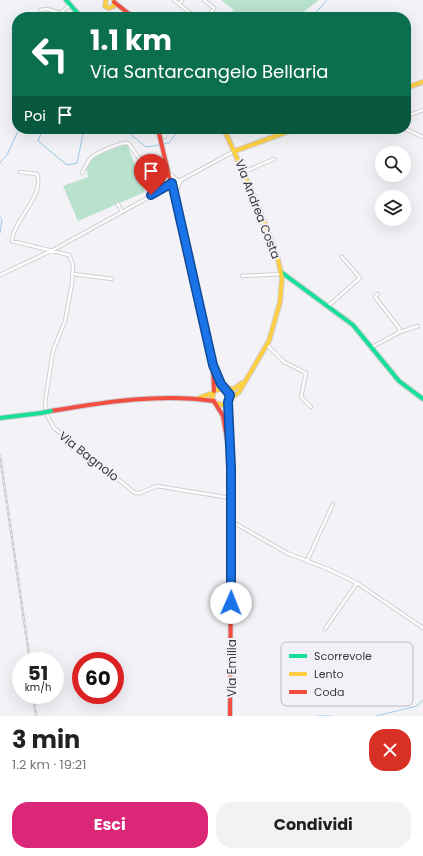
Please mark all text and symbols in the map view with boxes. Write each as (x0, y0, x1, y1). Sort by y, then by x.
text: 1.1 km (90, 21, 172, 60)
icon: left (24, 28, 76, 80)
text: Via Santarcangelo Bellaria (90, 59, 328, 84)
icon: arrive (54, 104, 76, 126)
text: Poi (24, 105, 46, 126)
map controls (375, 146, 411, 226)
button: search (375, 146, 411, 182)
pin (134, 154, 168, 195)
street label: Via Andrea Costa (231, 157, 285, 261)
icon: arrive (140, 160, 162, 182)
button: layers (375, 190, 411, 226)
street label: Via Bagnolo (55, 427, 123, 485)
position arrow (210, 582, 252, 624)
street label: Via Emilia (223, 639, 240, 697)
legend (281, 642, 413, 706)
text: Scorrevole (314, 648, 372, 664)
speed limit sign: 60 (72, 652, 124, 704)
text: 51 (28, 659, 48, 687)
text: Lento (314, 666, 344, 682)
text: km/h (25, 680, 51, 695)
text: Coda (314, 684, 344, 700)
text: 3 min (12, 723, 80, 756)
button: close (369, 729, 411, 771)
text: 1.2 km · 19:21 (12, 755, 86, 774)
button: Esci (12, 802, 208, 848)
button: Condividi (216, 802, 411, 848)

